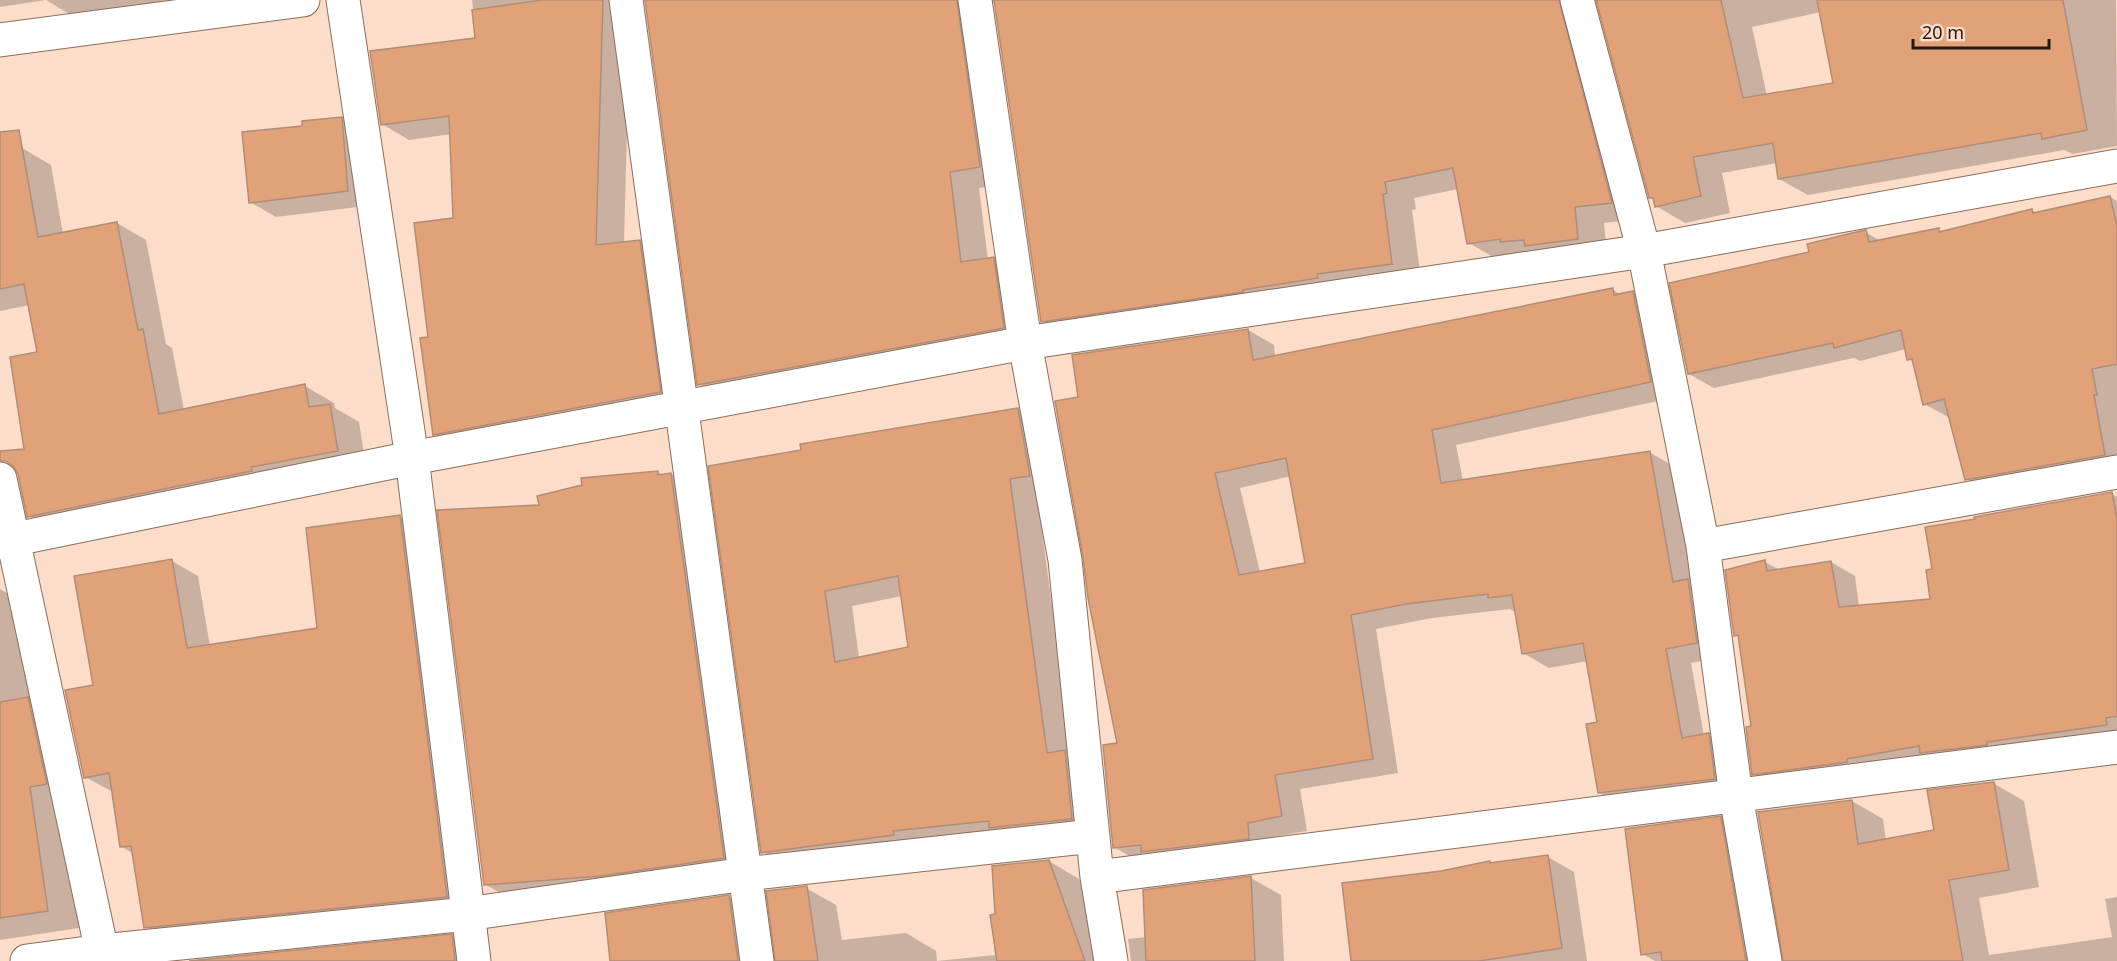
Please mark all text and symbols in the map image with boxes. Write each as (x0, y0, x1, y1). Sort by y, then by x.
scale bar (1913, 12, 2050, 50)
text: 20 m (1922, 20, 1964, 44)

